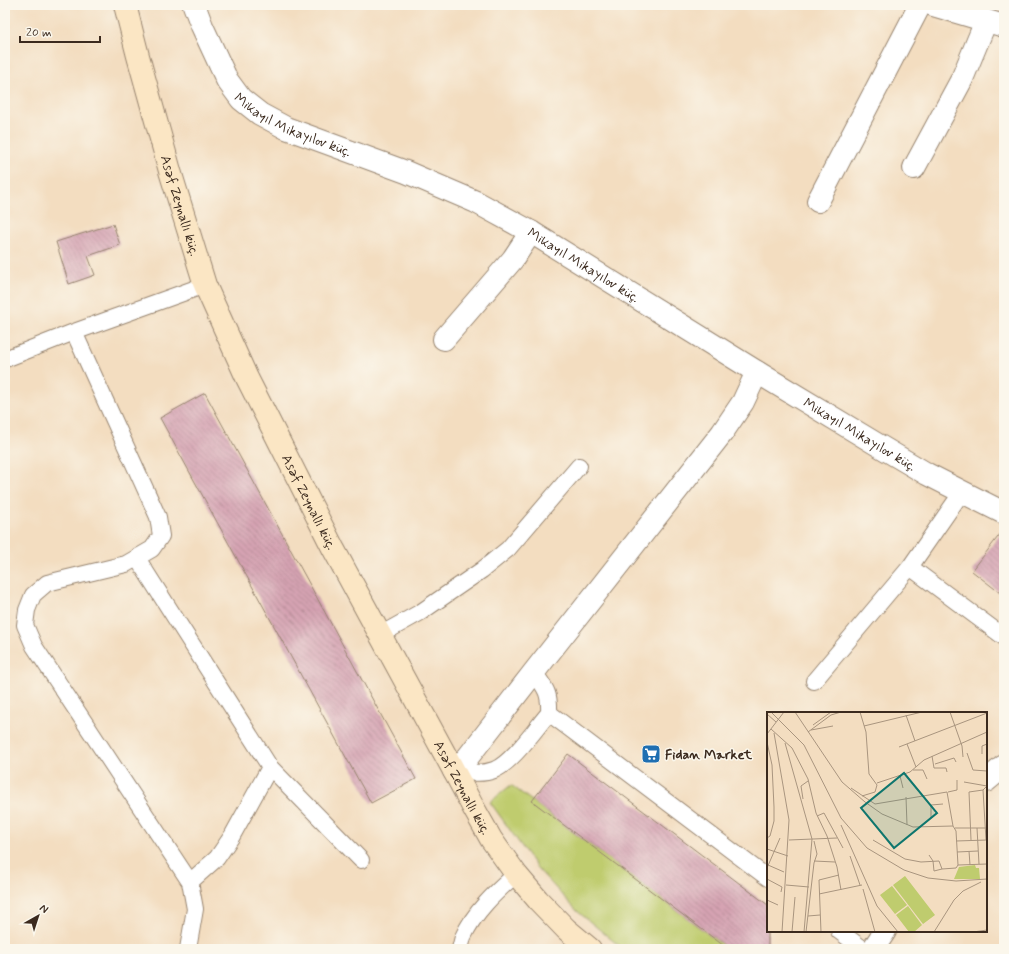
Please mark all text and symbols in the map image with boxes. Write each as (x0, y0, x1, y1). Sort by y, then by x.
scale bar (20, 18, 100, 44)
text: 20 m (26, 25, 52, 41)
street label: Mikayıl Mikayılov küç. (230, 89, 354, 161)
street label: Asəf Zeynallı küç. (156, 153, 204, 258)
street label: Mikayıl Mikayılov küç. (524, 224, 643, 307)
street label: Mikayıl Mikayılov küç. (800, 394, 919, 476)
street label: Asəf Zeynallı küç. (277, 452, 340, 553)
inset map (767, 712, 987, 932)
street label: Asəf Zeynallı küç. (429, 737, 495, 838)
supermarket icon: Fidan Market (640, 743, 662, 765)
place label: Fidan Market (665, 746, 753, 764)
north arrow (18, 896, 58, 936)
text: N (36, 901, 51, 917)

